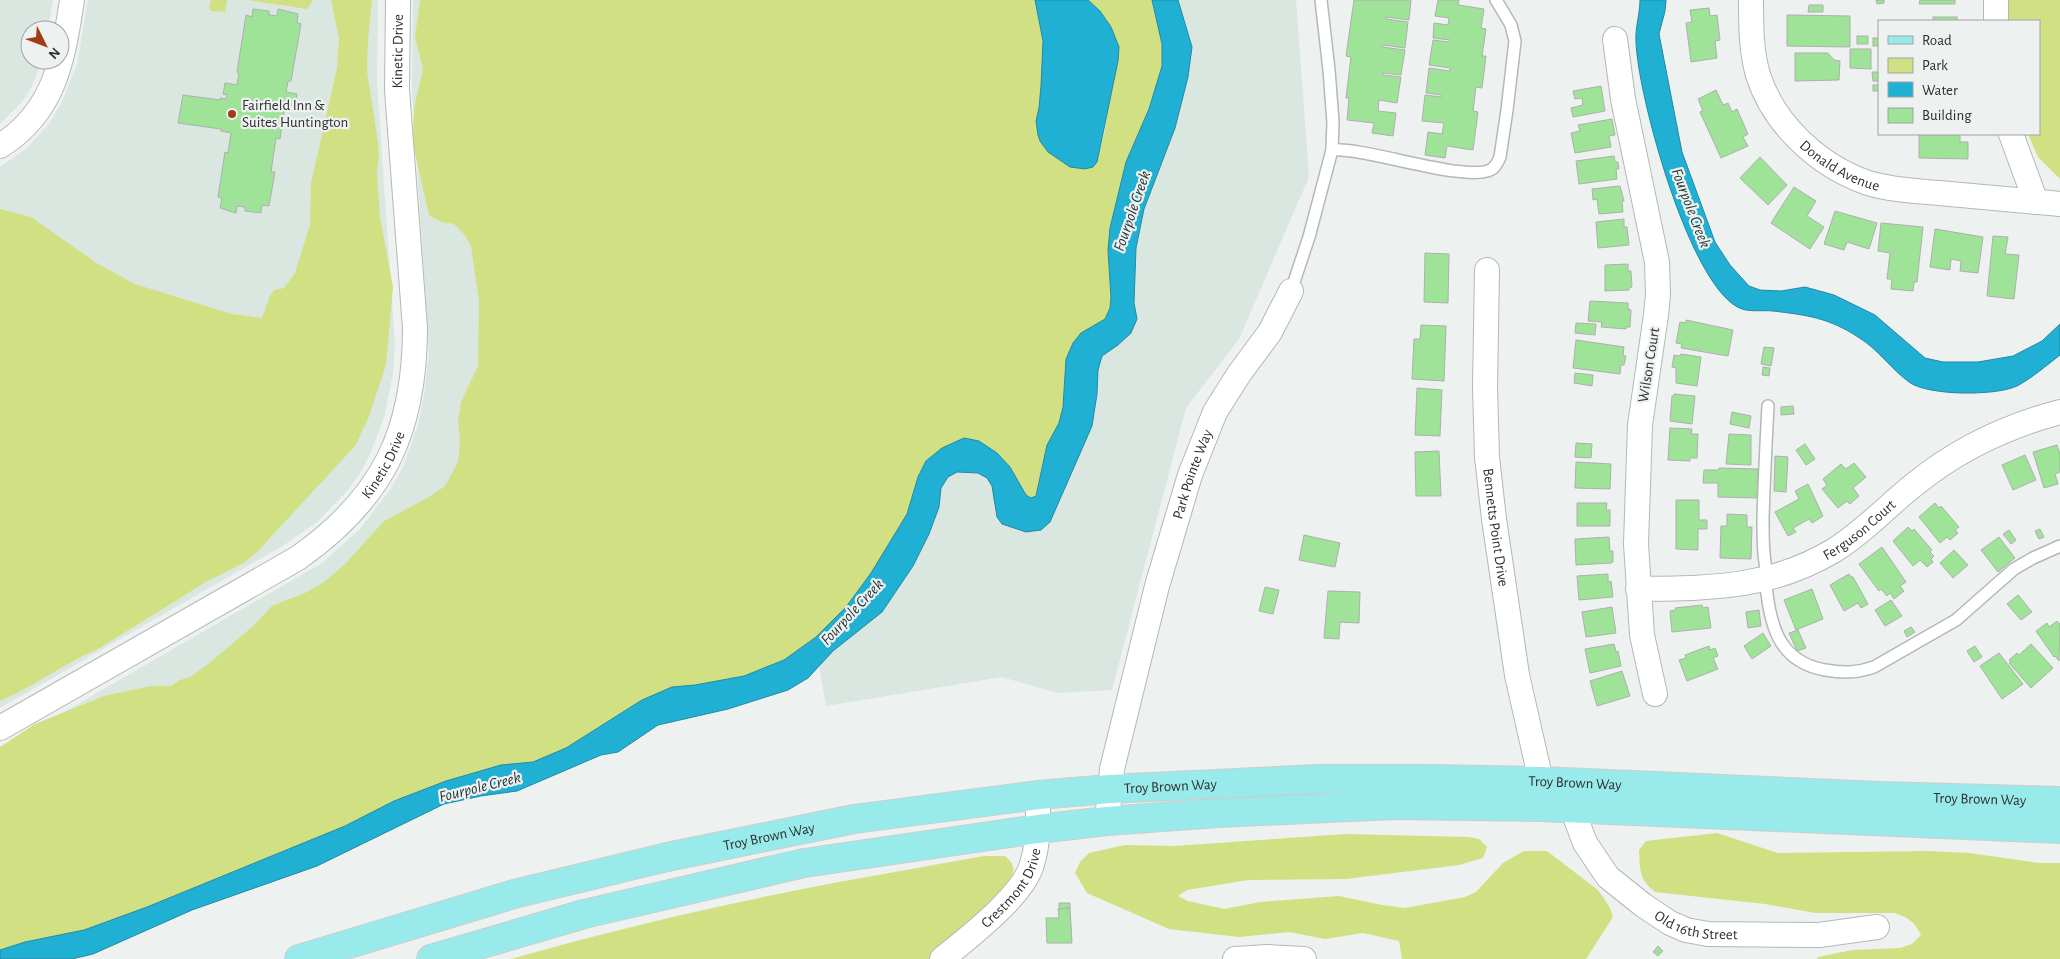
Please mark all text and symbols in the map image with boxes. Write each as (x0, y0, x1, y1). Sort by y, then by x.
street label: Kinetic Drive (390, 14, 405, 89)
north arrow (20, 20, 70, 70)
legend (1878, 20, 2040, 135)
text: Road (1922, 33, 1952, 48)
text: N (45, 45, 62, 61)
text: Park (1922, 58, 1948, 73)
text: Water (1922, 83, 1958, 98)
place label: Fairfield Inn & Suites Huntington (242, 98, 348, 130)
marker: Fairfield Inn & Suites Huntington (226, 108, 238, 120)
text: Building (1922, 108, 1972, 123)
street label: Donald Avenue (1797, 137, 1881, 193)
water label: Fourpole Creek (1668, 166, 1713, 250)
water label: Fourpole Creek (1111, 169, 1154, 253)
street label: Wilson Court (1636, 326, 1662, 404)
street label: Park Pointe Way (1170, 427, 1215, 521)
street label: Kinetic Drive (359, 429, 407, 501)
street label: Bennetts Point Drive (1481, 467, 1511, 588)
street label: Ferguson Court (1820, 497, 1898, 563)
water label: Fourpole Creek (818, 576, 887, 649)
water label: Fourpole Creek (437, 769, 523, 806)
street label: Troy Brown Way (1528, 773, 1623, 792)
street label: Troy Brown Way (1123, 776, 1218, 796)
street label: Troy Brown Way (1933, 790, 2027, 808)
street label: Troy Brown Way (722, 820, 817, 853)
street label: Crestmont Drive (978, 847, 1043, 931)
street label: Old 16th Street (1652, 907, 1738, 942)

